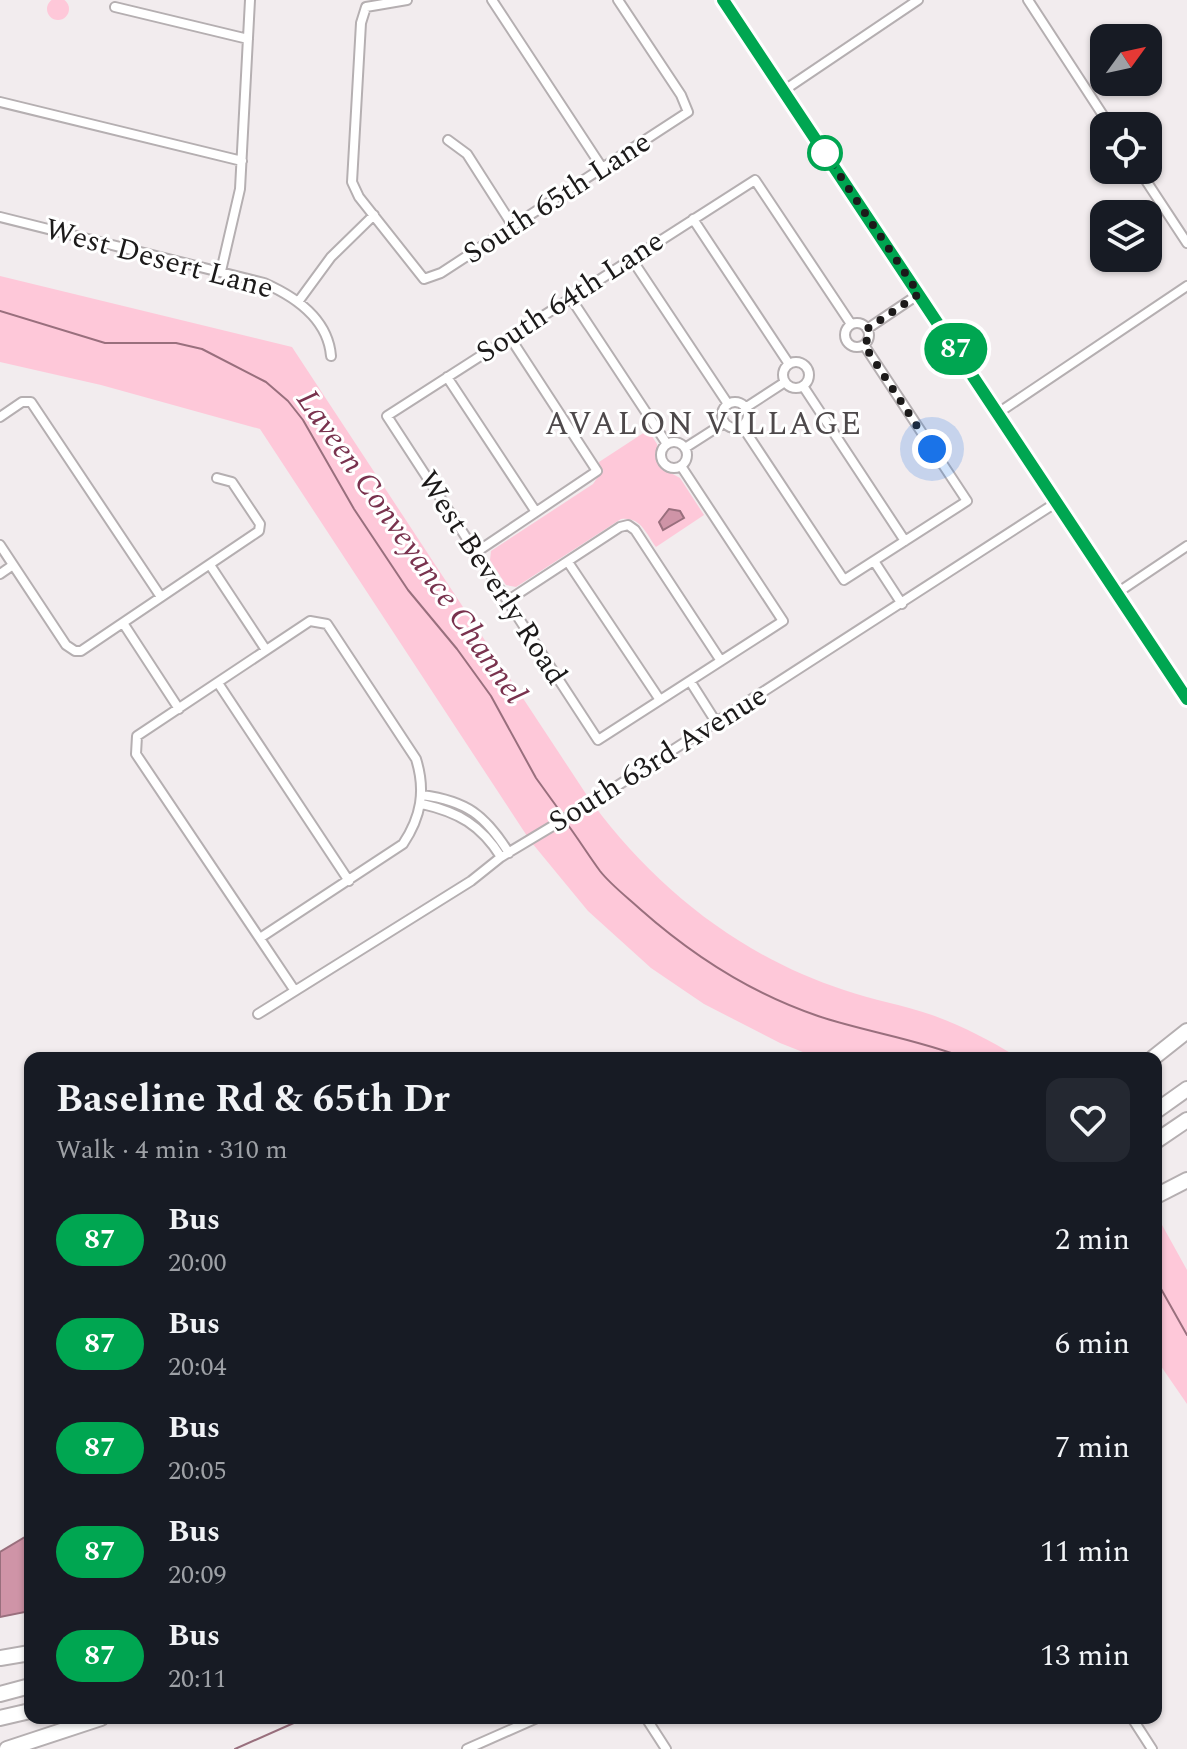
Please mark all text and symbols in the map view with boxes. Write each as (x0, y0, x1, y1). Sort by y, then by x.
north arrow (1090, 24, 1162, 96)
map controls (1090, 24, 1162, 272)
button: locate (1090, 112, 1162, 184)
street label: South 65th Lane (454, 120, 660, 276)
unlabelled marker (808, 136, 842, 170)
button: layers (1090, 200, 1162, 272)
street label: West Desert Lane (40, 206, 278, 312)
street label: South 64th Lane (467, 219, 673, 375)
line badge: 87 (920, 323, 992, 375)
text: 87 (940, 327, 972, 370)
water label: Laveen Conveyance Channel (283, 379, 539, 715)
district label: AVALON VILLAGE (545, 400, 863, 449)
your location (912, 429, 952, 469)
street label: West Beverly Road (405, 462, 579, 694)
street label: South 63rd Avenue (540, 673, 776, 845)
text: Baseline Rd & 65th Dr (56, 1071, 450, 1129)
button: heart (1046, 1078, 1130, 1162)
text: Walk · 4 min · 310 m (56, 1130, 288, 1170)
text: Bus (168, 1197, 220, 1243)
text: 2 min (1055, 1217, 1130, 1263)
text: 87 (84, 1218, 116, 1261)
text: 20:00 (168, 1243, 227, 1283)
text: Bus (168, 1301, 220, 1347)
text: 6 min (1055, 1321, 1130, 1367)
text: 87 (84, 1322, 116, 1365)
text: 20:04 (168, 1347, 227, 1387)
text: Bus (168, 1405, 220, 1451)
text: 7 min (1055, 1425, 1130, 1471)
text: 87 (84, 1426, 116, 1469)
text: 20:05 (168, 1451, 227, 1491)
text: Bus (168, 1509, 220, 1555)
text: 11 min (1040, 1529, 1130, 1575)
text: 87 (84, 1530, 116, 1573)
text: 20:09 (168, 1555, 227, 1595)
text: Bus (168, 1613, 220, 1659)
text: 13 min (1040, 1633, 1130, 1679)
text: 87 (84, 1634, 116, 1677)
text: 20:11 (168, 1659, 227, 1699)

